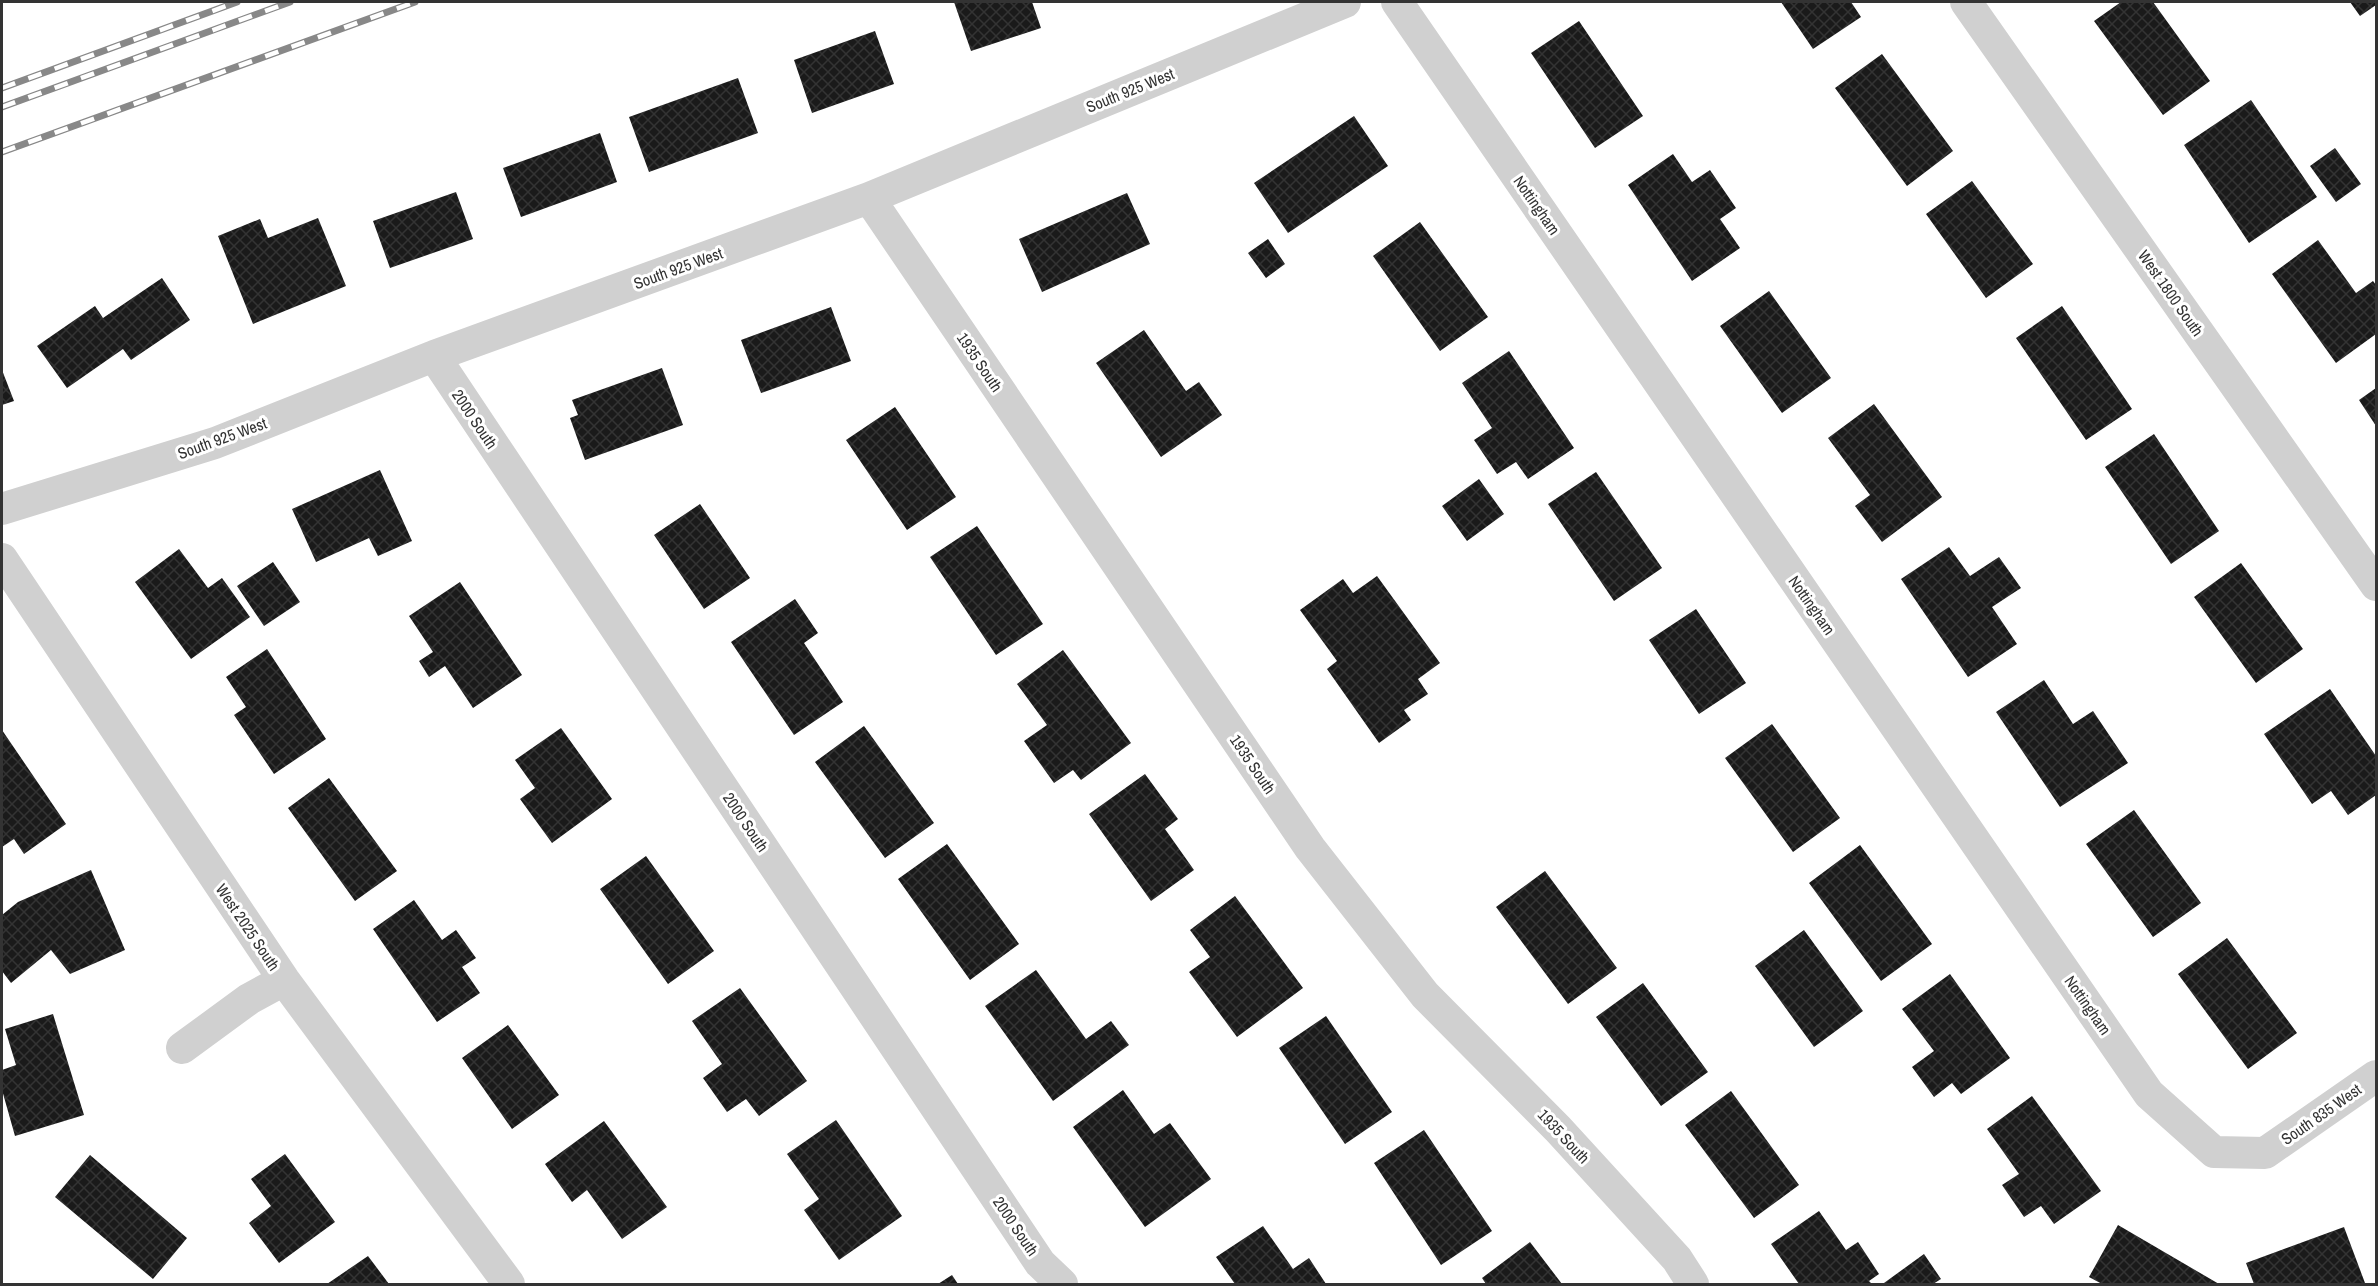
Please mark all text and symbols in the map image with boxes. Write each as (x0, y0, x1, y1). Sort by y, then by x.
street label: South 925 West (1083, 62, 1178, 118)
street label: Nottingham (1509, 171, 1565, 239)
street label: South 925 West (630, 242, 726, 294)
street label: West 1800 South (2133, 246, 2209, 340)
street label: 1935 South (952, 328, 1008, 396)
street label: 2000 South (447, 385, 503, 453)
street label: South 925 West (174, 412, 270, 464)
street label: Nottingham (1784, 571, 1840, 639)
street label: 1935 South (1225, 730, 1281, 798)
street label: 2000 South (718, 788, 774, 856)
street label: West 2025 South (211, 879, 285, 975)
street label: Nottingham (2060, 971, 2116, 1039)
street label: South 835 West (2277, 1078, 2366, 1150)
street label: 1935 South (1533, 1104, 1595, 1168)
street label: 2000 South (988, 1192, 1044, 1260)

